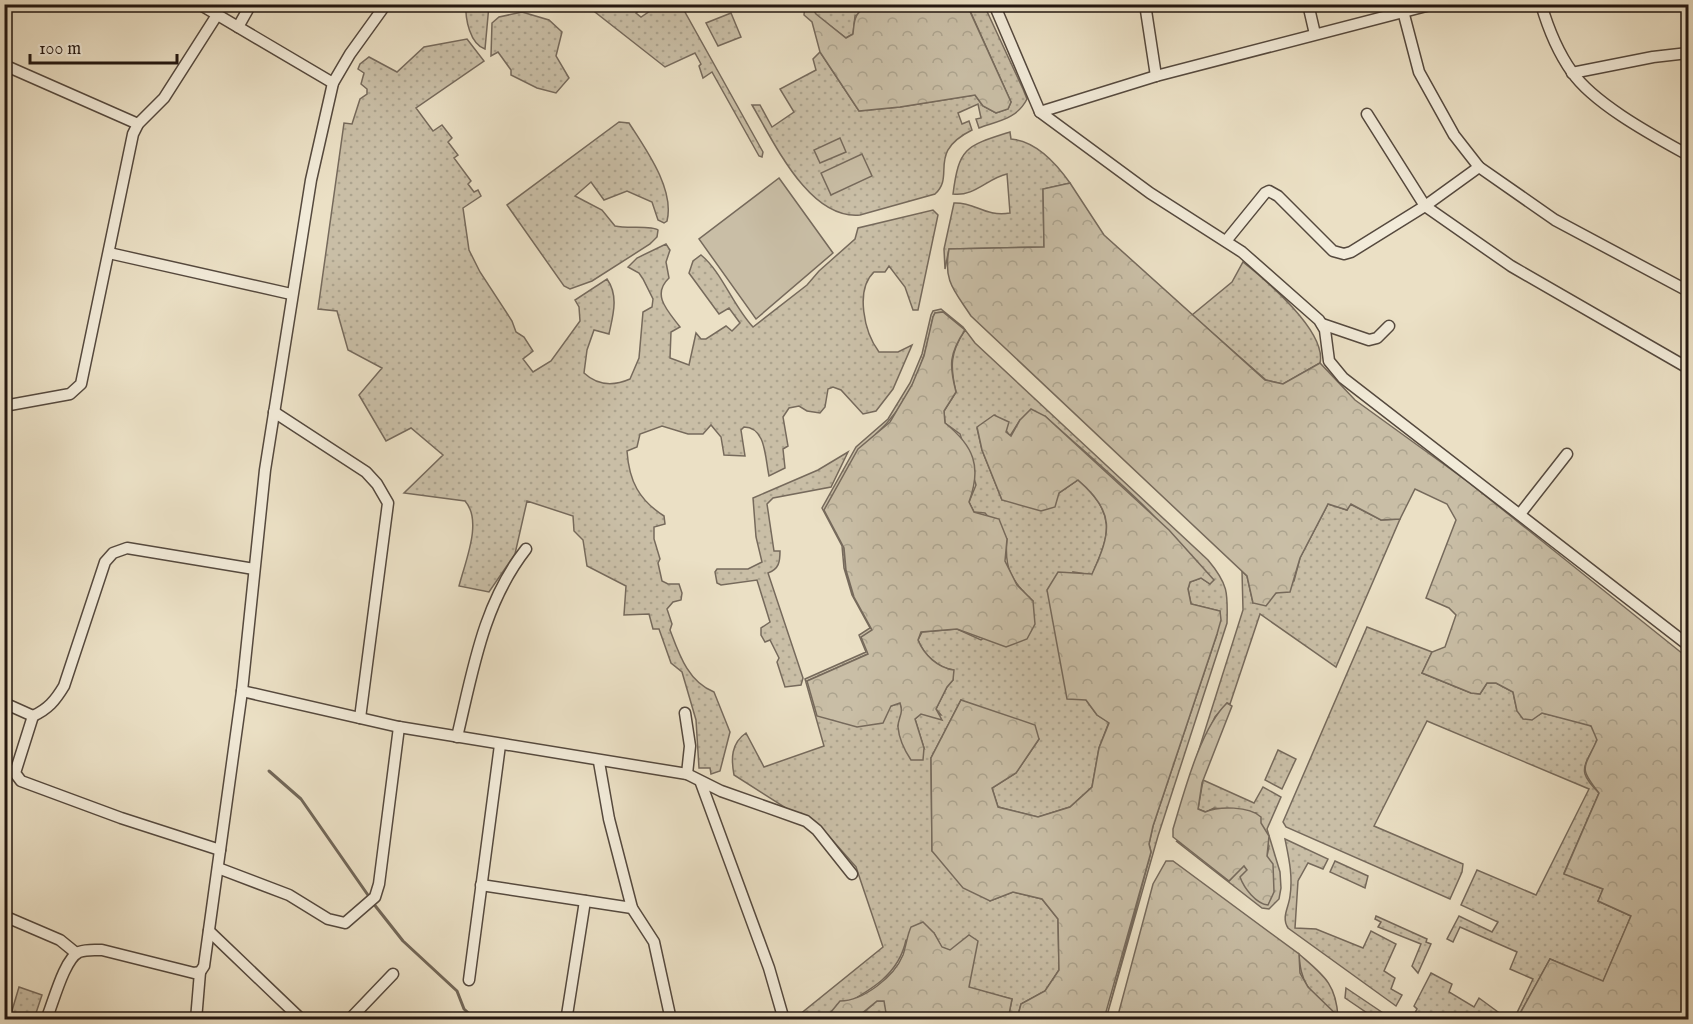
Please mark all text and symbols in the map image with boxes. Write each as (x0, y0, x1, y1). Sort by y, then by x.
scale bar (30, 27, 177, 65)
text: 100 m (39, 38, 81, 61)

